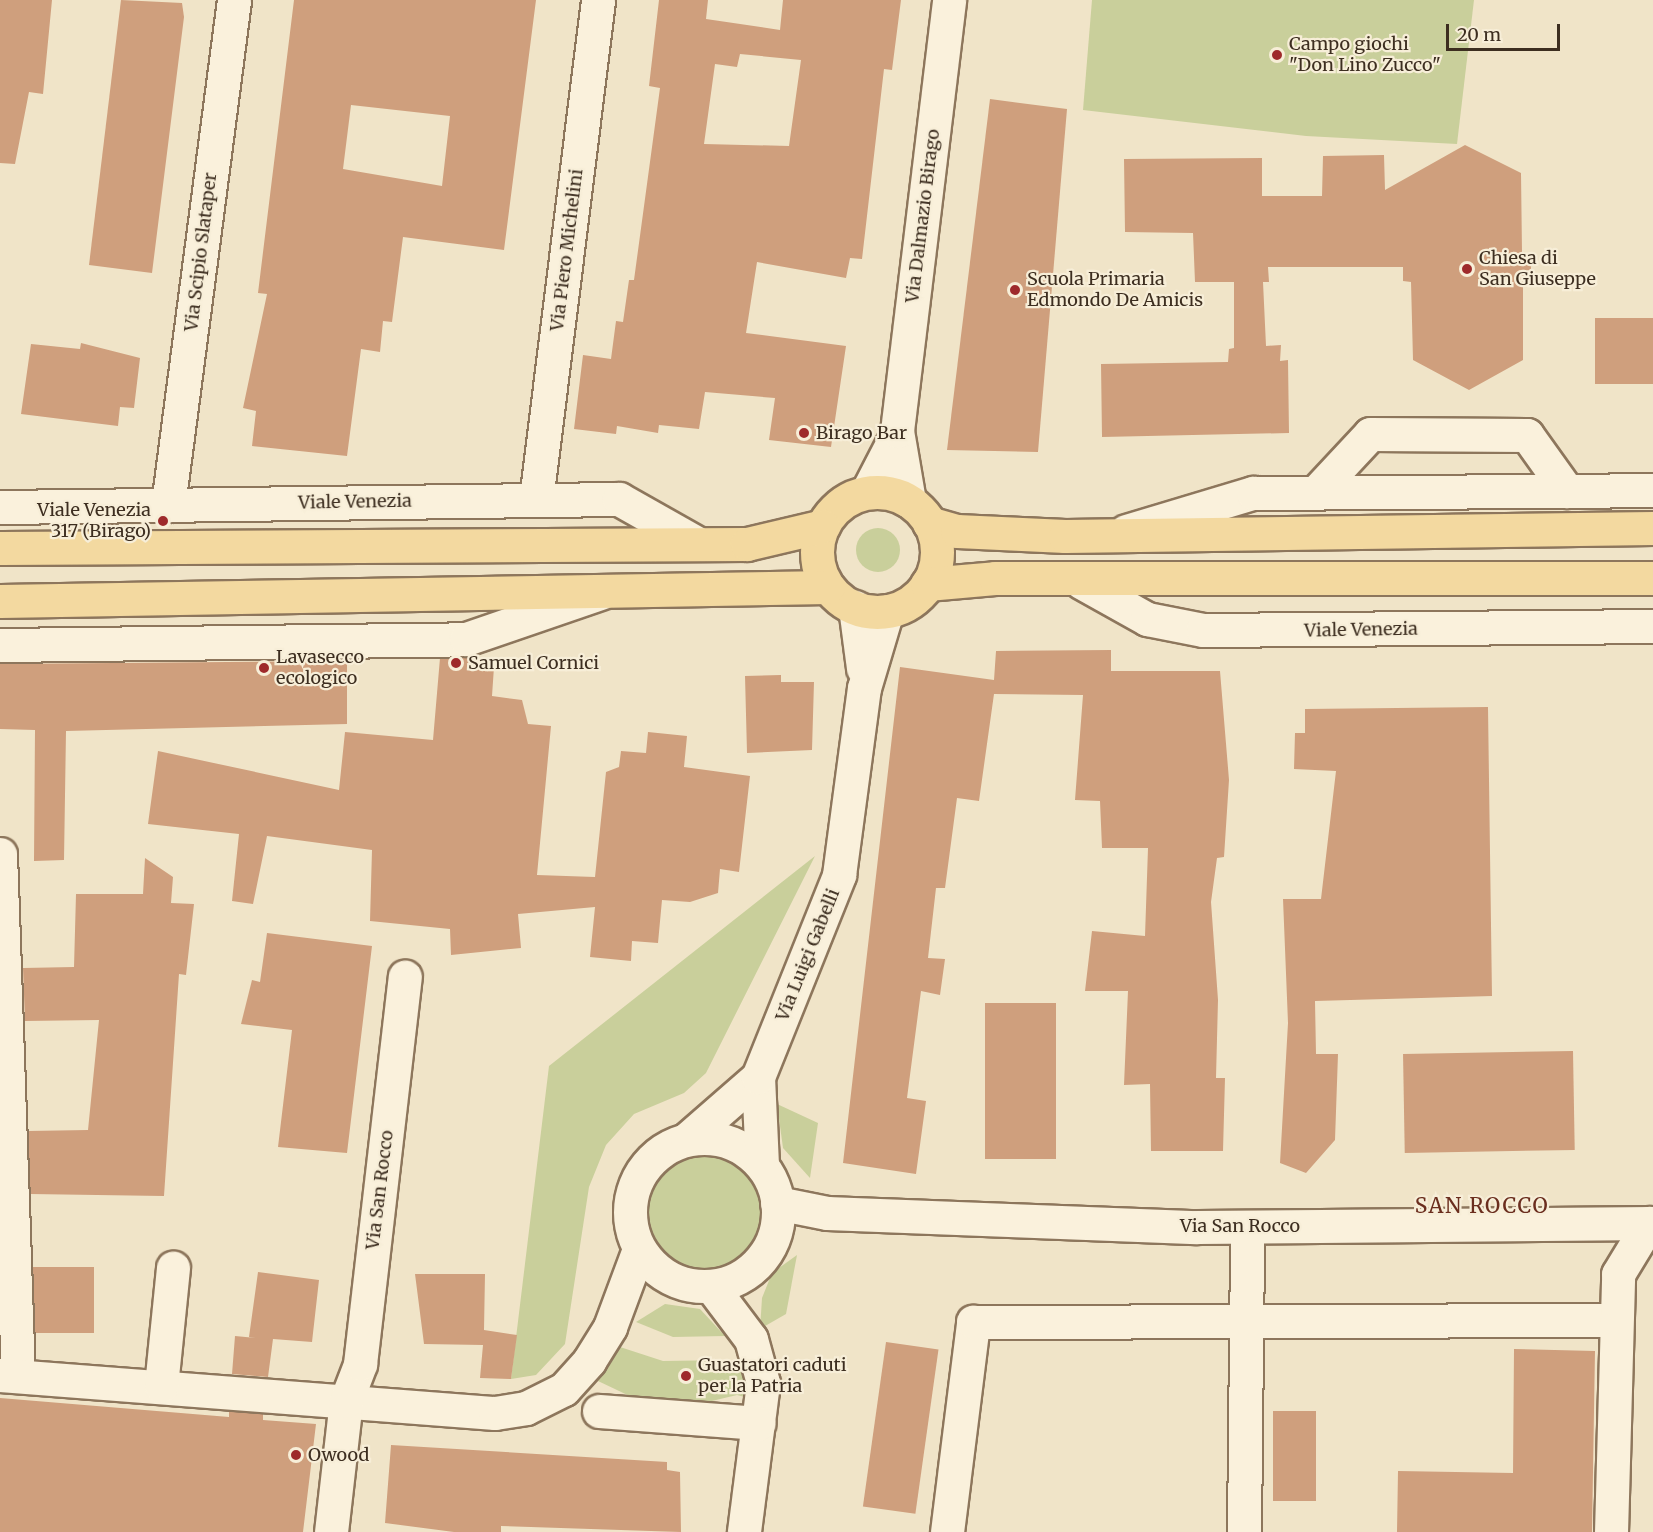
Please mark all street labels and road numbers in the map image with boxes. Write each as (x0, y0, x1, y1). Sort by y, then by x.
street label: Via Dalmazio Birago (902, 128, 944, 304)
street label: Via Piero Michelini (546, 168, 588, 332)
street label: Via Scipio Slataper (181, 171, 221, 333)
street label: Viale Venezia (298, 490, 412, 514)
street label: Viale Venezia (1304, 618, 1418, 642)
street label: Via Luigi Gabelli (772, 886, 844, 1024)
street label: Via San Rocco (362, 1129, 398, 1251)
street label: Via San Rocco (1180, 1215, 1300, 1237)

